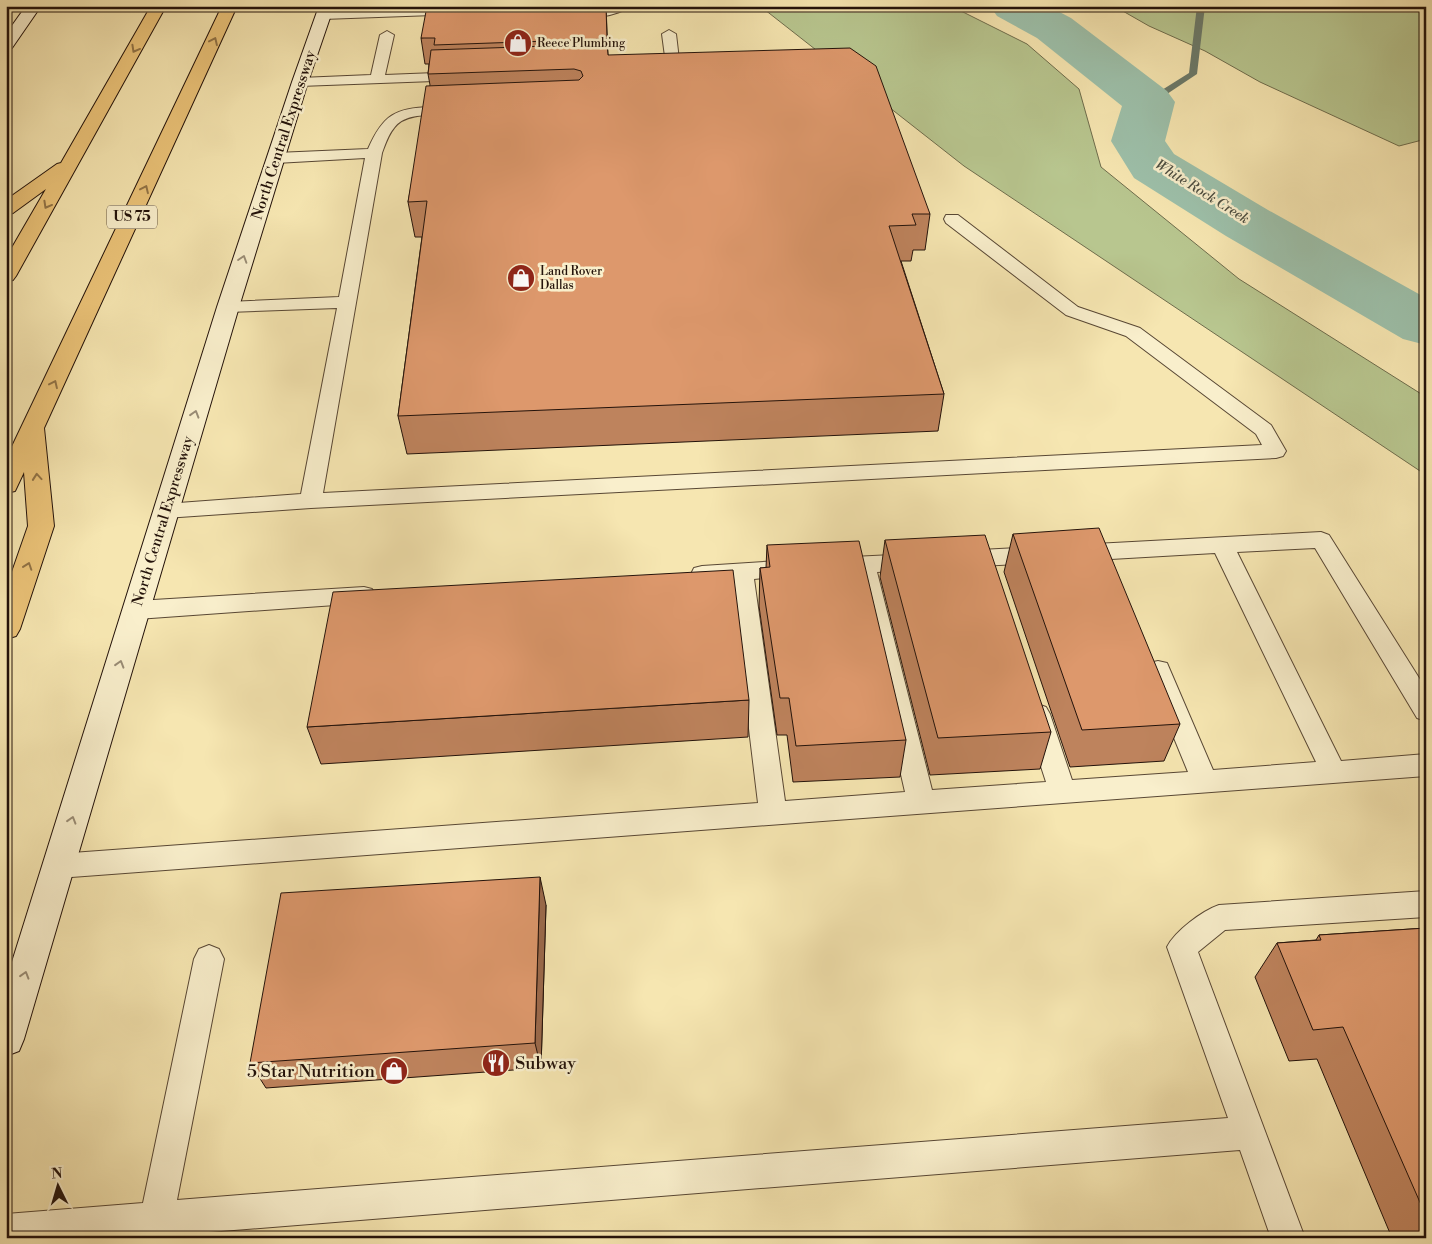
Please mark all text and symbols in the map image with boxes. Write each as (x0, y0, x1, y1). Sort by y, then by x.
shop icon: Reece Plumbing (503, 28, 533, 58)
place label: Reece Plumbing (537, 36, 626, 51)
one-way arrow (207, 37, 218, 46)
one-way arrow (131, 43, 141, 52)
street label: North Central Expressway (248, 47, 321, 222)
water label: White Rock Creek (1152, 156, 1252, 228)
one-way arrow (139, 185, 149, 194)
one-way arrow (43, 199, 53, 208)
road number: US 75 (107, 206, 157, 228)
one-way arrow (238, 256, 248, 264)
shop icon: Land Rover Dallas (506, 263, 536, 293)
place label: Land Rover Dallas (540, 264, 602, 293)
one-way arrow (48, 380, 58, 389)
one-way arrow (189, 411, 199, 419)
street label: North Central Expressway (128, 433, 198, 608)
one-way arrow (32, 473, 43, 481)
one-way arrow (22, 562, 32, 571)
one-way arrow (115, 661, 125, 669)
one-way arrow (67, 816, 77, 824)
one-way arrow (20, 972, 30, 980)
restaurant icon: Subway (481, 1048, 511, 1078)
place label: Subway (515, 1052, 576, 1075)
shop icon: 5 Star Nutrition (379, 1056, 409, 1086)
place label: 5 Star Nutrition (247, 1060, 375, 1083)
north arrow (32, 1162, 82, 1212)
text: N (51, 1165, 63, 1183)

